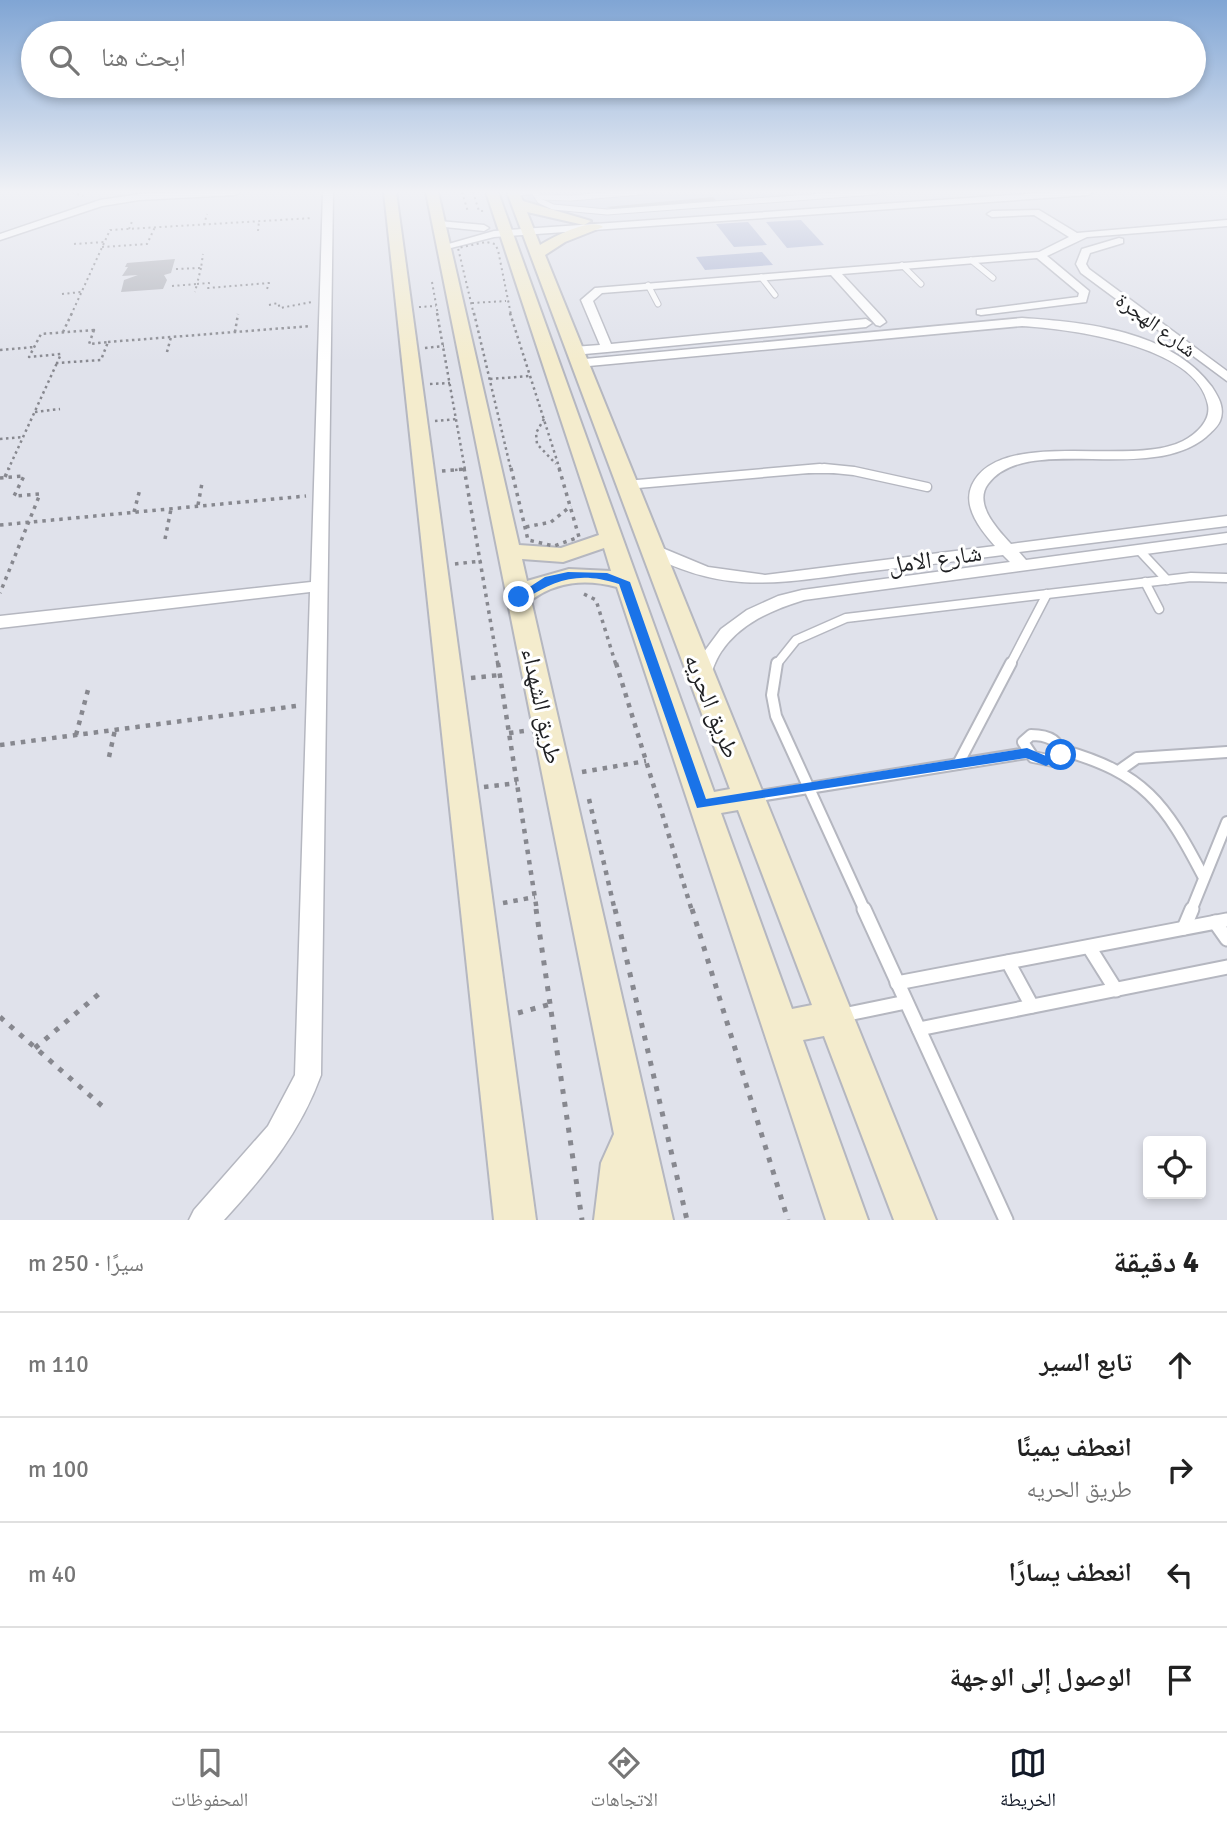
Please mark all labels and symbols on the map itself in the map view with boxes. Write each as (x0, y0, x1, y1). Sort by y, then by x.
street label: شارع الهجرة (1111, 287, 1201, 363)
street label: شارع الامل (886, 538, 984, 580)
route end (503, 581, 534, 612)
street label: طريق الشهداء (515, 645, 569, 767)
street label: طريق الحريه (677, 649, 747, 763)
route start (1045, 739, 1076, 770)

